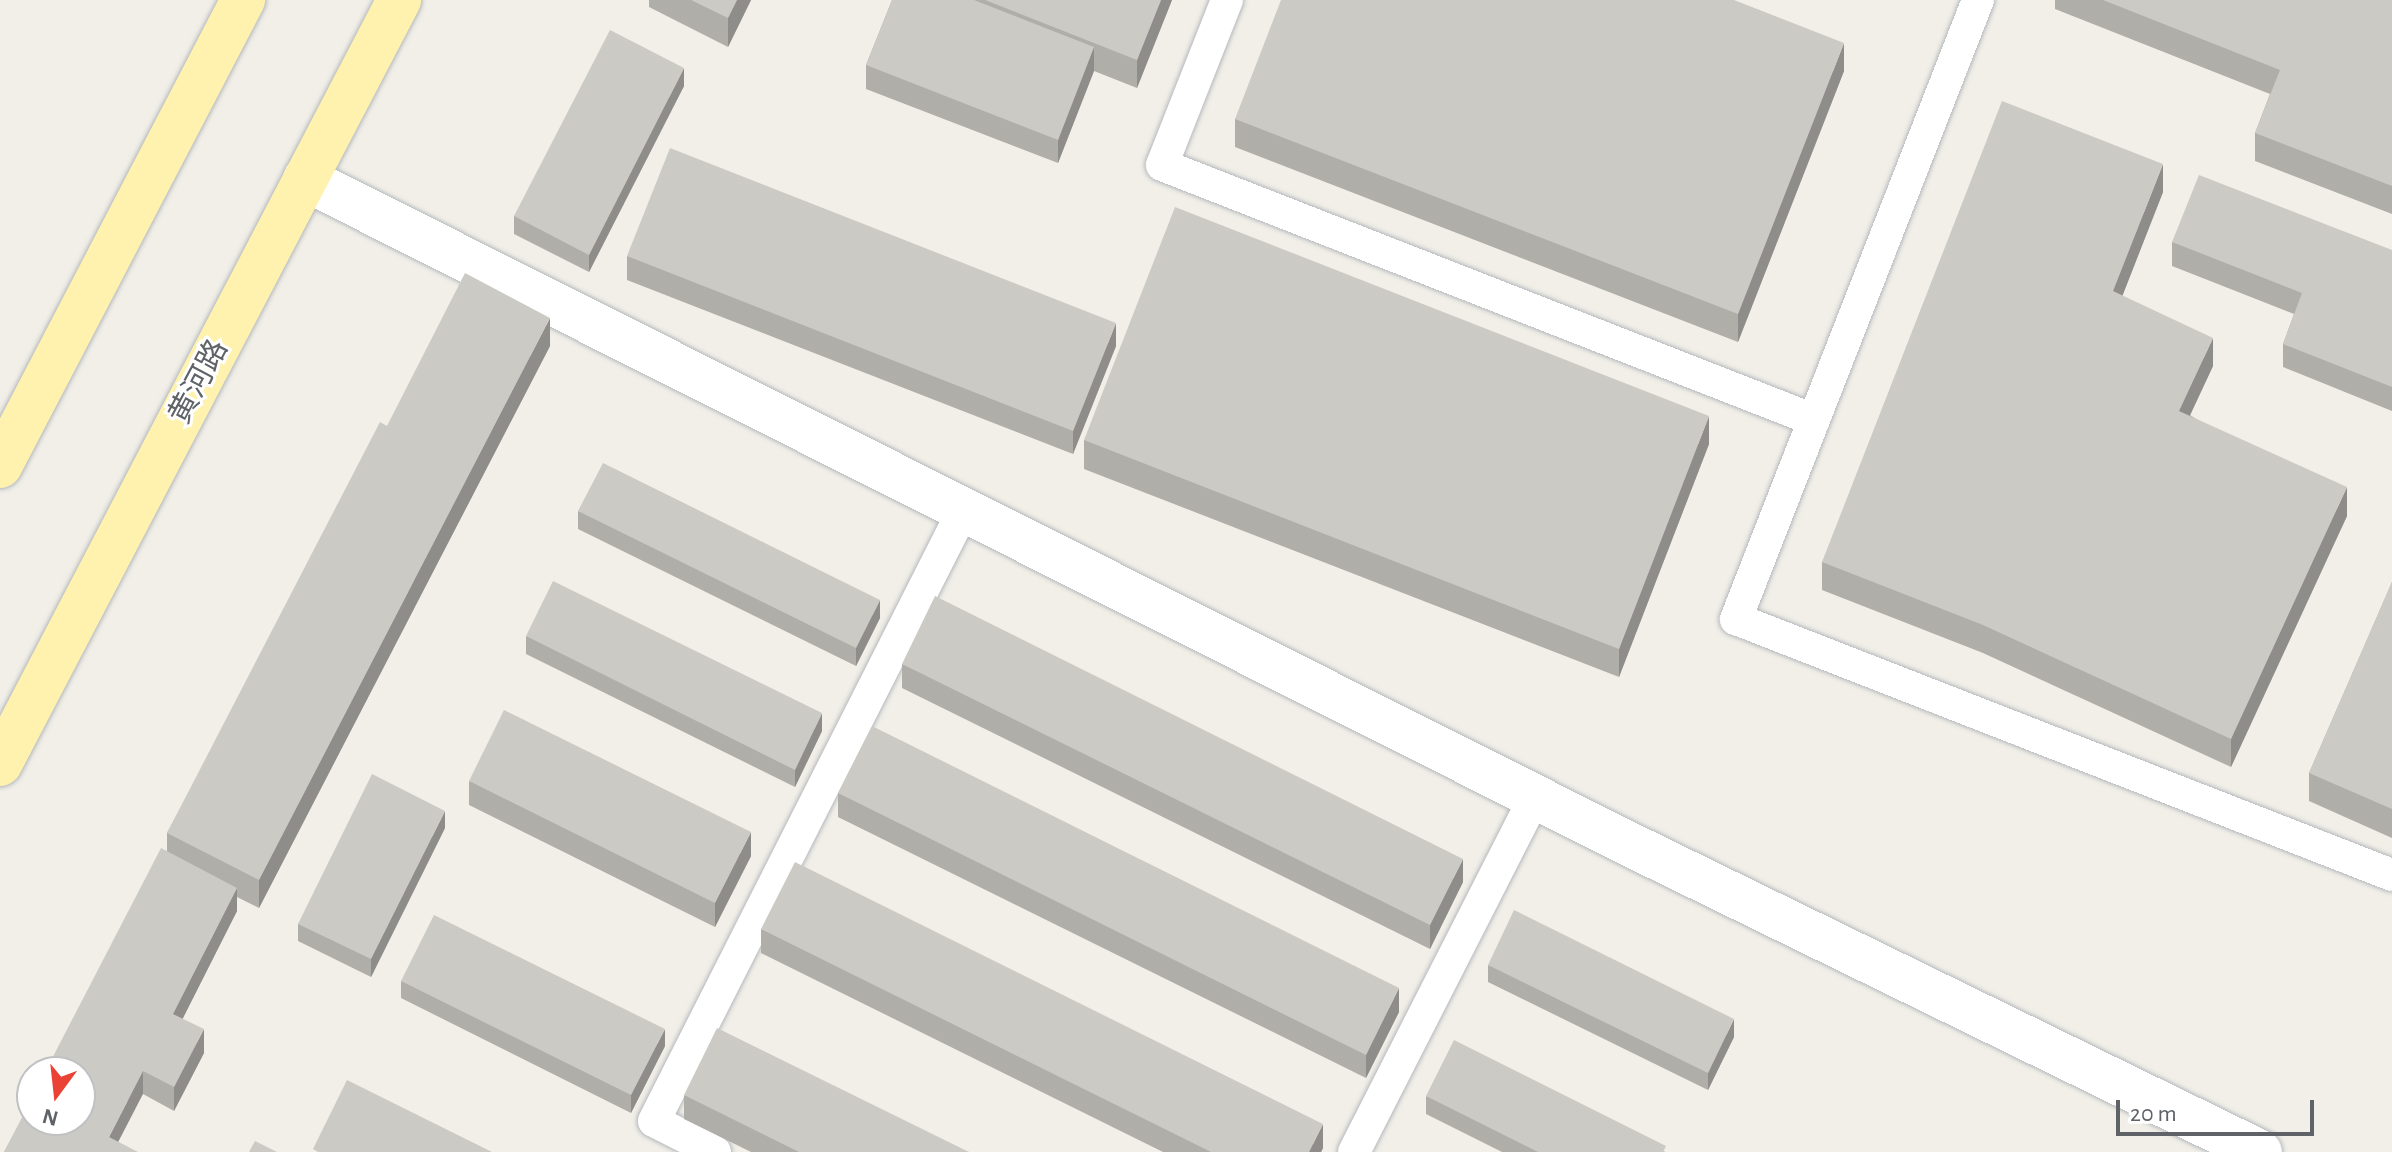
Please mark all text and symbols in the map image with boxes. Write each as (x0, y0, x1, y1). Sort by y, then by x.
street label: 黄河路 (162, 334, 236, 430)
north arrow (16, 1056, 96, 1136)
scale bar (2120, 1084, 2318, 1134)
text: 20 m (2130, 1102, 2177, 1126)
text: N (40, 1105, 61, 1130)

